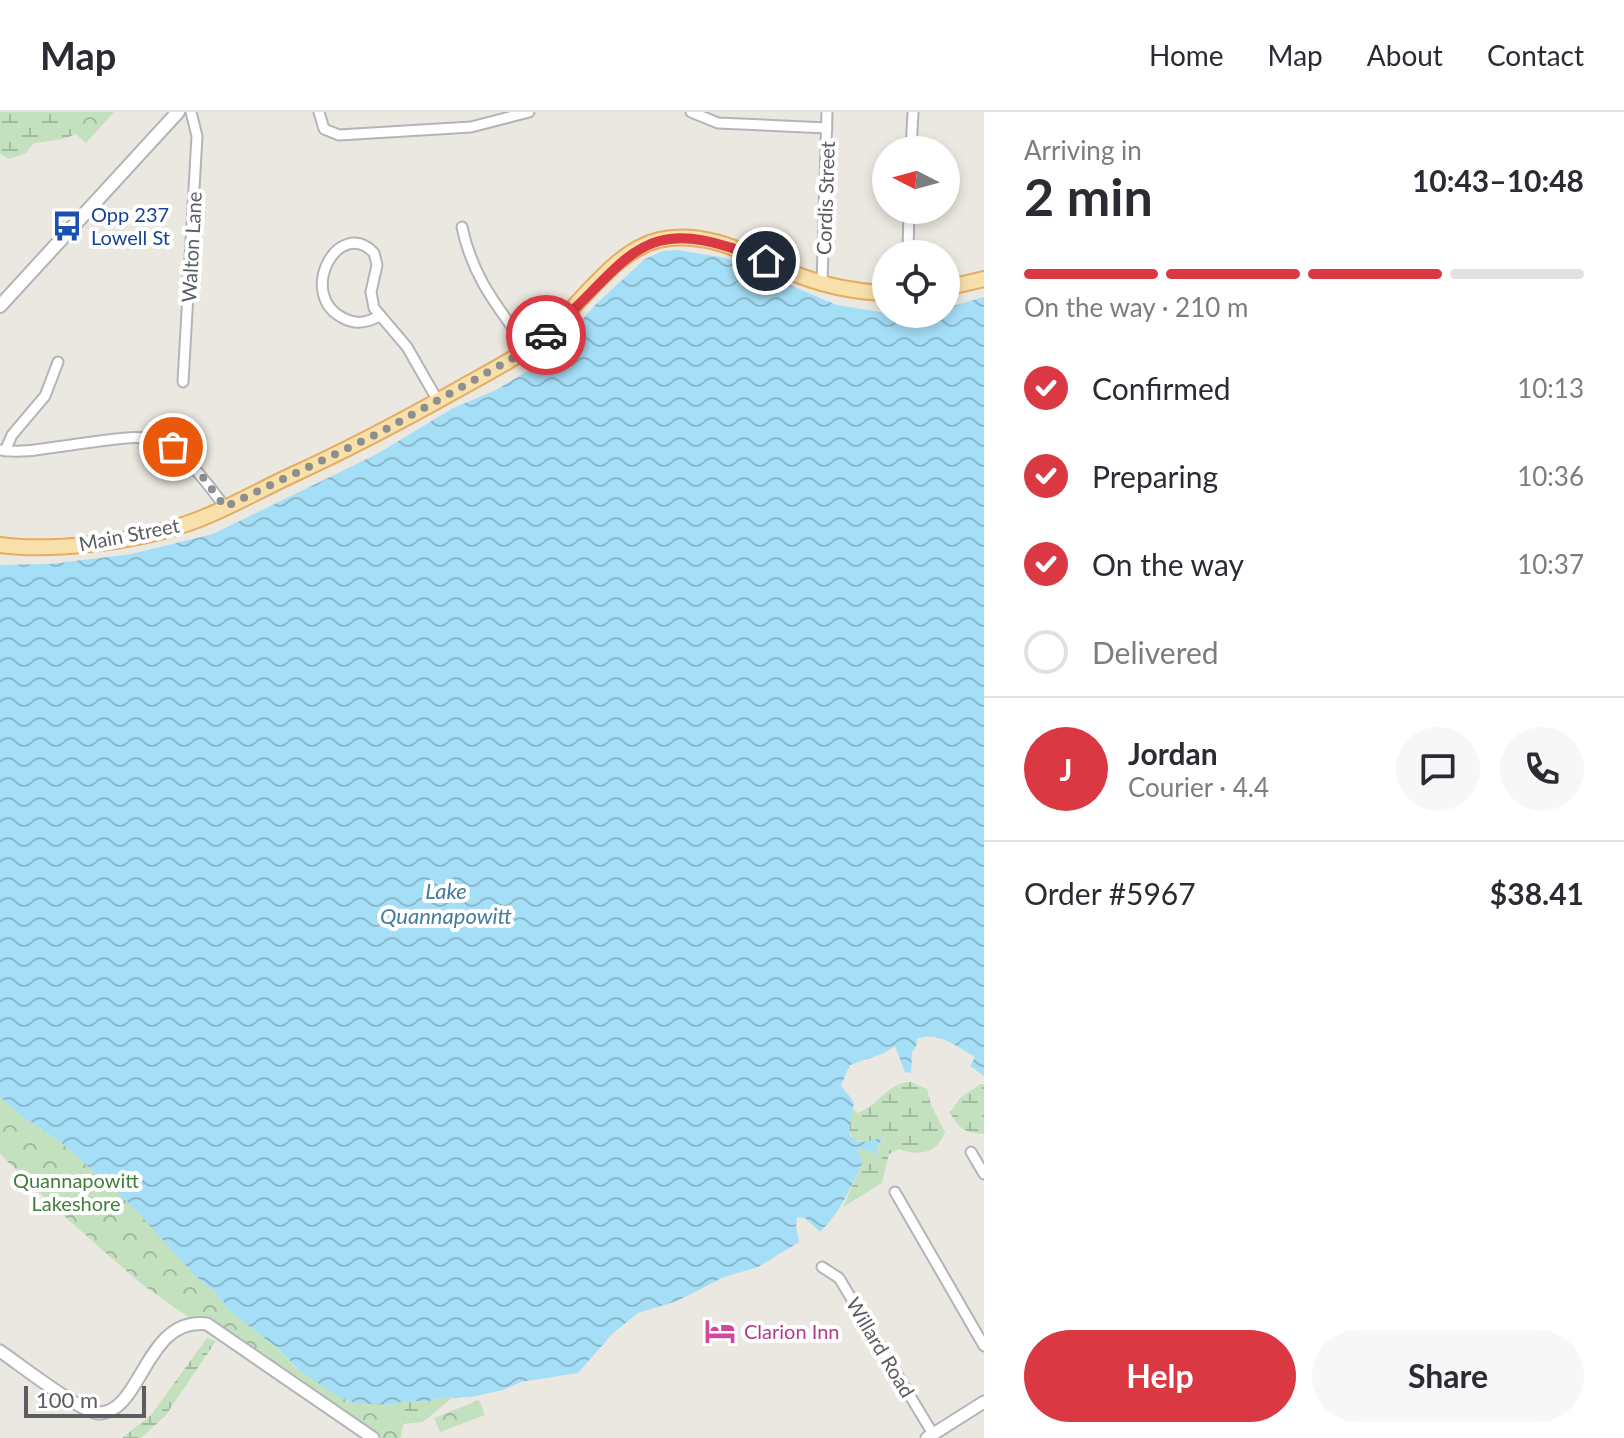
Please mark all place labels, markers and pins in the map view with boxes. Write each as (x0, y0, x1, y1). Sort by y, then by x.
place label: Opp 237 Lowell St (91, 202, 170, 249)
bus stop icon: Opp 237 Lowell St (50, 209, 84, 243)
pin (732, 227, 800, 295)
pin (139, 413, 207, 481)
hotel icon: Clarion Inn (703, 1314, 737, 1348)
place label: Clarion Inn (744, 1319, 840, 1343)

